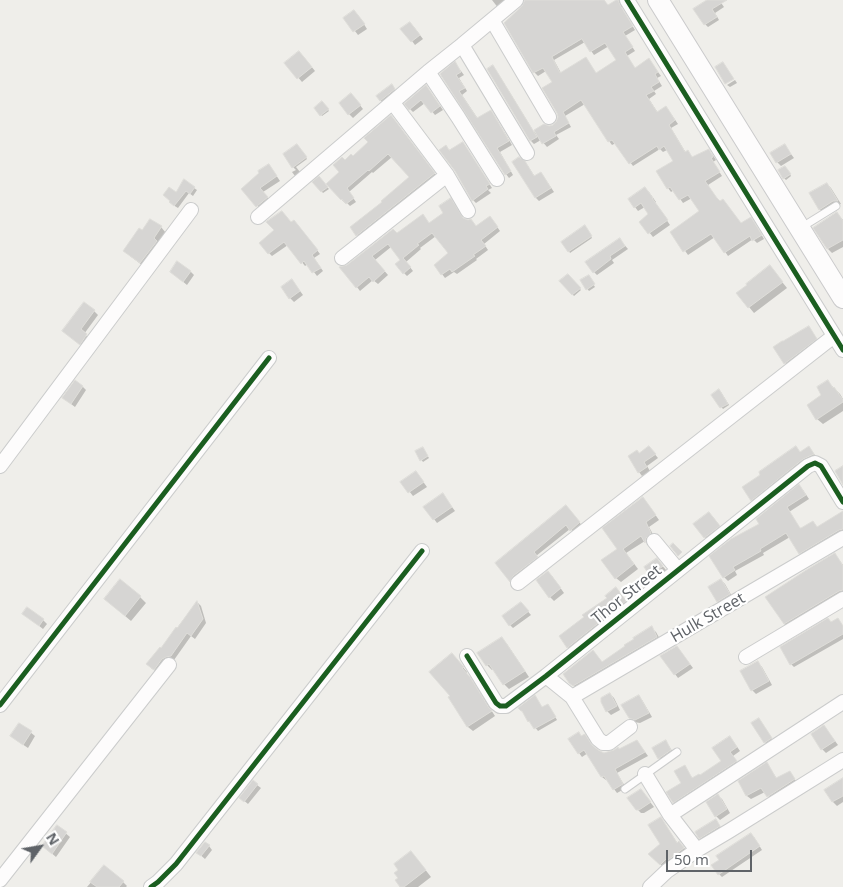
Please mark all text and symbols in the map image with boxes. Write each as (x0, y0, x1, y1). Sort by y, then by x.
street label: Thor Street (588, 561, 666, 629)
street label: Hulk Street (667, 589, 749, 647)
north arrow (15, 822, 65, 872)
text: N (42, 829, 64, 849)
scale bar (668, 840, 754, 872)
text: 50 m (674, 849, 709, 869)

